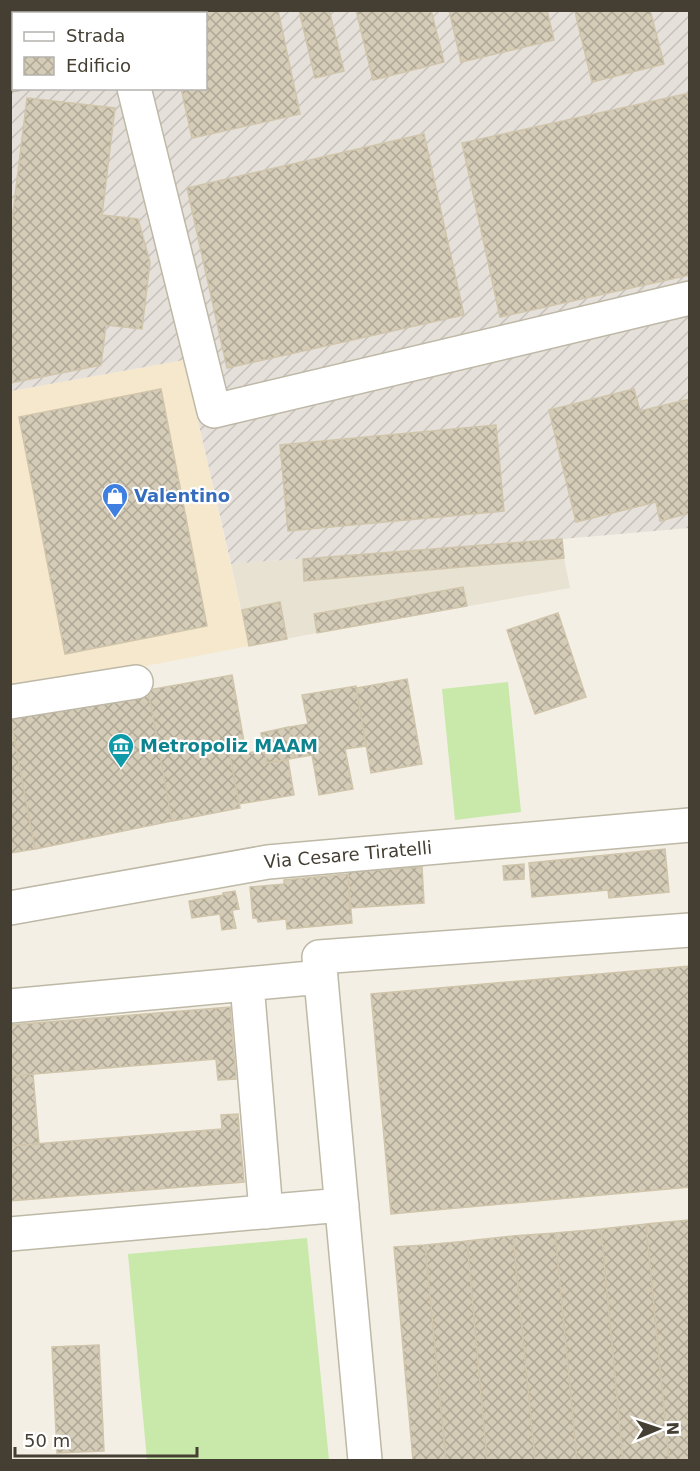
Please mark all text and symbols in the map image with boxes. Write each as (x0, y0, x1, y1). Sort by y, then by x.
legend (12, 12, 207, 90)
text: Strada (66, 25, 125, 46)
text: Edificio (66, 55, 131, 76)
shop icon: Valentino (100, 481, 130, 519)
place label: Valentino (134, 485, 230, 506)
museum icon: Metropoliz MAAM (106, 731, 136, 769)
place label: Metropoliz MAAM (140, 735, 318, 756)
street label: Via Cesare Tiratelli (263, 837, 433, 872)
north arrow (628, 1399, 688, 1459)
scale bar (15, 1420, 196, 1458)
text: N (663, 1421, 682, 1436)
text: 50 m (24, 1430, 70, 1451)

